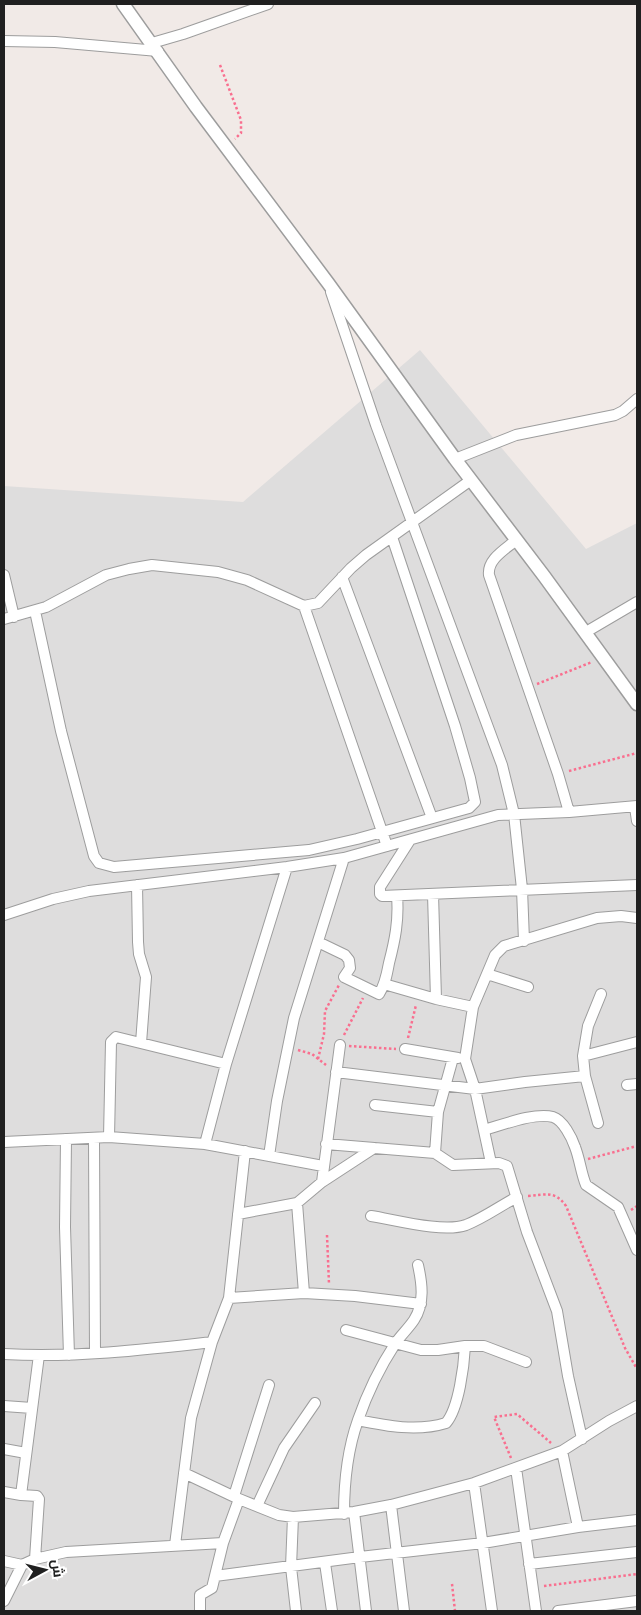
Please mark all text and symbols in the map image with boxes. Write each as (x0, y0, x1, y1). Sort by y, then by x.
north arrow (20, 1545, 70, 1595)
text: ش (48, 1559, 67, 1578)

